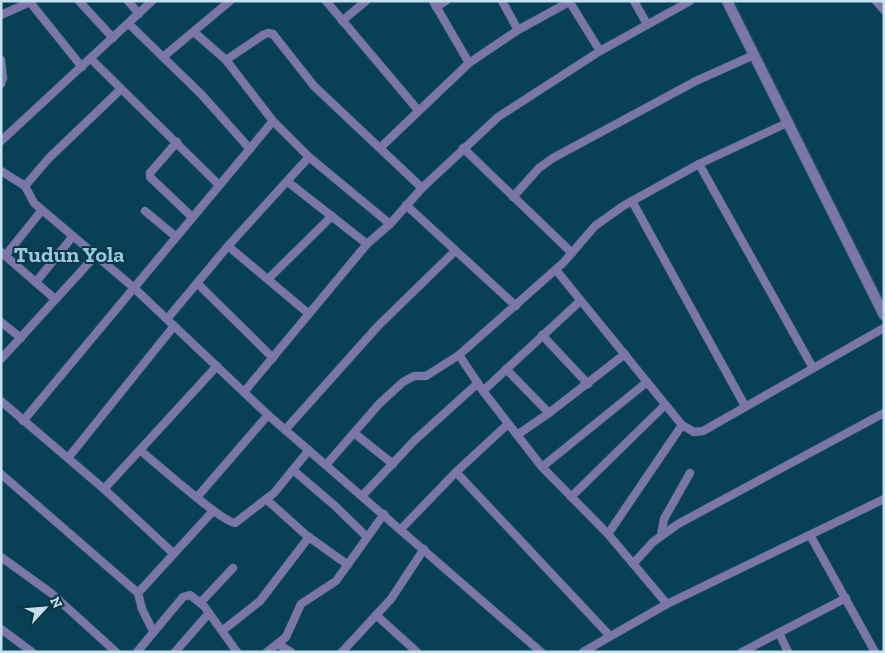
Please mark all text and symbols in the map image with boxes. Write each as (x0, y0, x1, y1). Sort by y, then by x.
district label: Tudun Yola (14, 241, 124, 268)
north arrow (20, 583, 70, 633)
text: N (46, 594, 66, 611)

